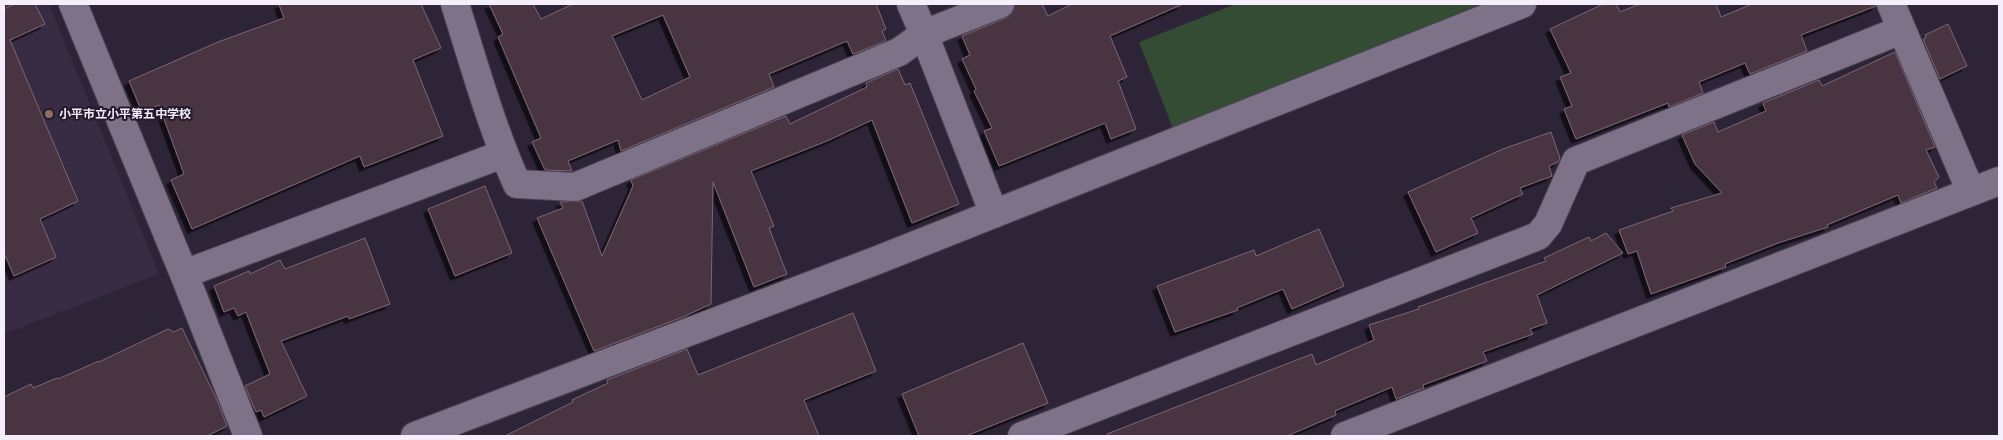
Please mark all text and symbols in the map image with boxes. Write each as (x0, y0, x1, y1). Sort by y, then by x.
place label: 小平市立小平第五中学校 (59, 105, 191, 121)
marker: 小平市立小平第五中学校 (43, 108, 55, 120)

